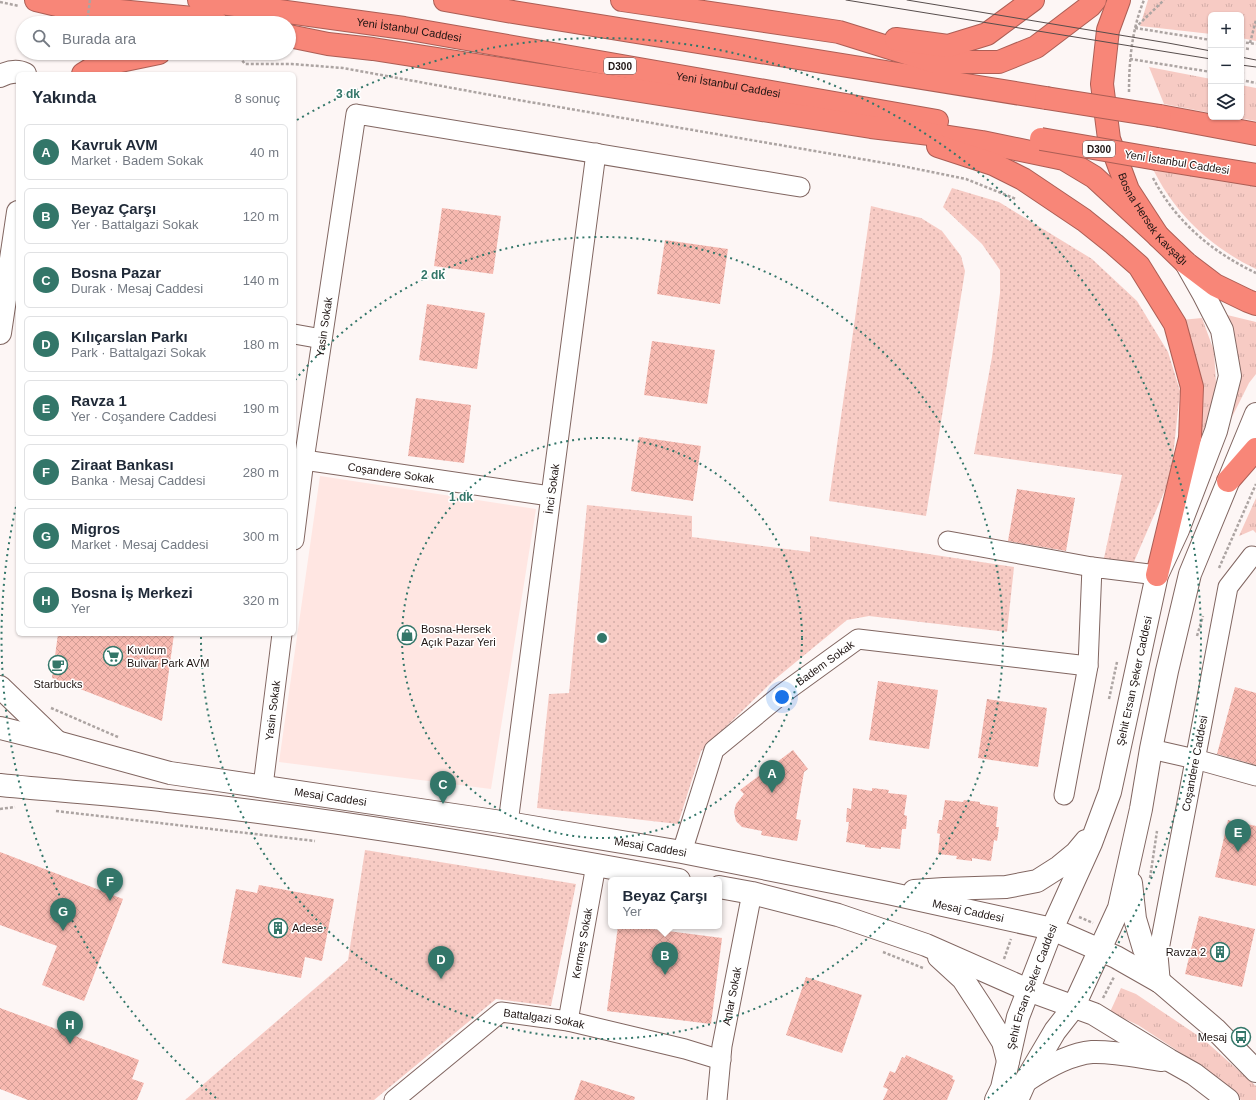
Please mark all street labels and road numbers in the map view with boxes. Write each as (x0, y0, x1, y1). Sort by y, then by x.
street label: Yeni İstanbul Caddesi (356, 16, 462, 44)
road number: D300 (604, 58, 636, 74)
street label: Yeni İstanbul Caddesi (675, 70, 782, 100)
road number: D300 (1083, 141, 1115, 157)
street label: Yeni İstanbul Caddesi (1124, 148, 1230, 176)
street label: Bosna Hersek Kavşağı (1116, 171, 1190, 267)
street label: Yasin Sokak (314, 296, 334, 358)
street label: Coşandere Sokak (347, 460, 436, 485)
street label: İnci Sokak (543, 462, 561, 515)
street label: Şehit Ersan Şeker Caddesi (1114, 615, 1154, 747)
street label: Badem Sokak (794, 638, 857, 688)
street label: Yasin Sokak (263, 679, 282, 741)
street label: Coşandere Caddesi (1179, 715, 1209, 812)
street label: Mesaj Caddesi (293, 785, 367, 808)
street label: Mesaj Caddesi (614, 835, 688, 859)
street label: Mesaj Caddesi (931, 897, 1005, 924)
street label: Kermeş Sokak (570, 906, 594, 980)
street label: Şehit Ersan Şeker Caddesi (1005, 922, 1059, 1051)
street label: Anlar Sokak (720, 965, 743, 1026)
street label: Battalgazi Sokak (503, 1006, 586, 1031)

